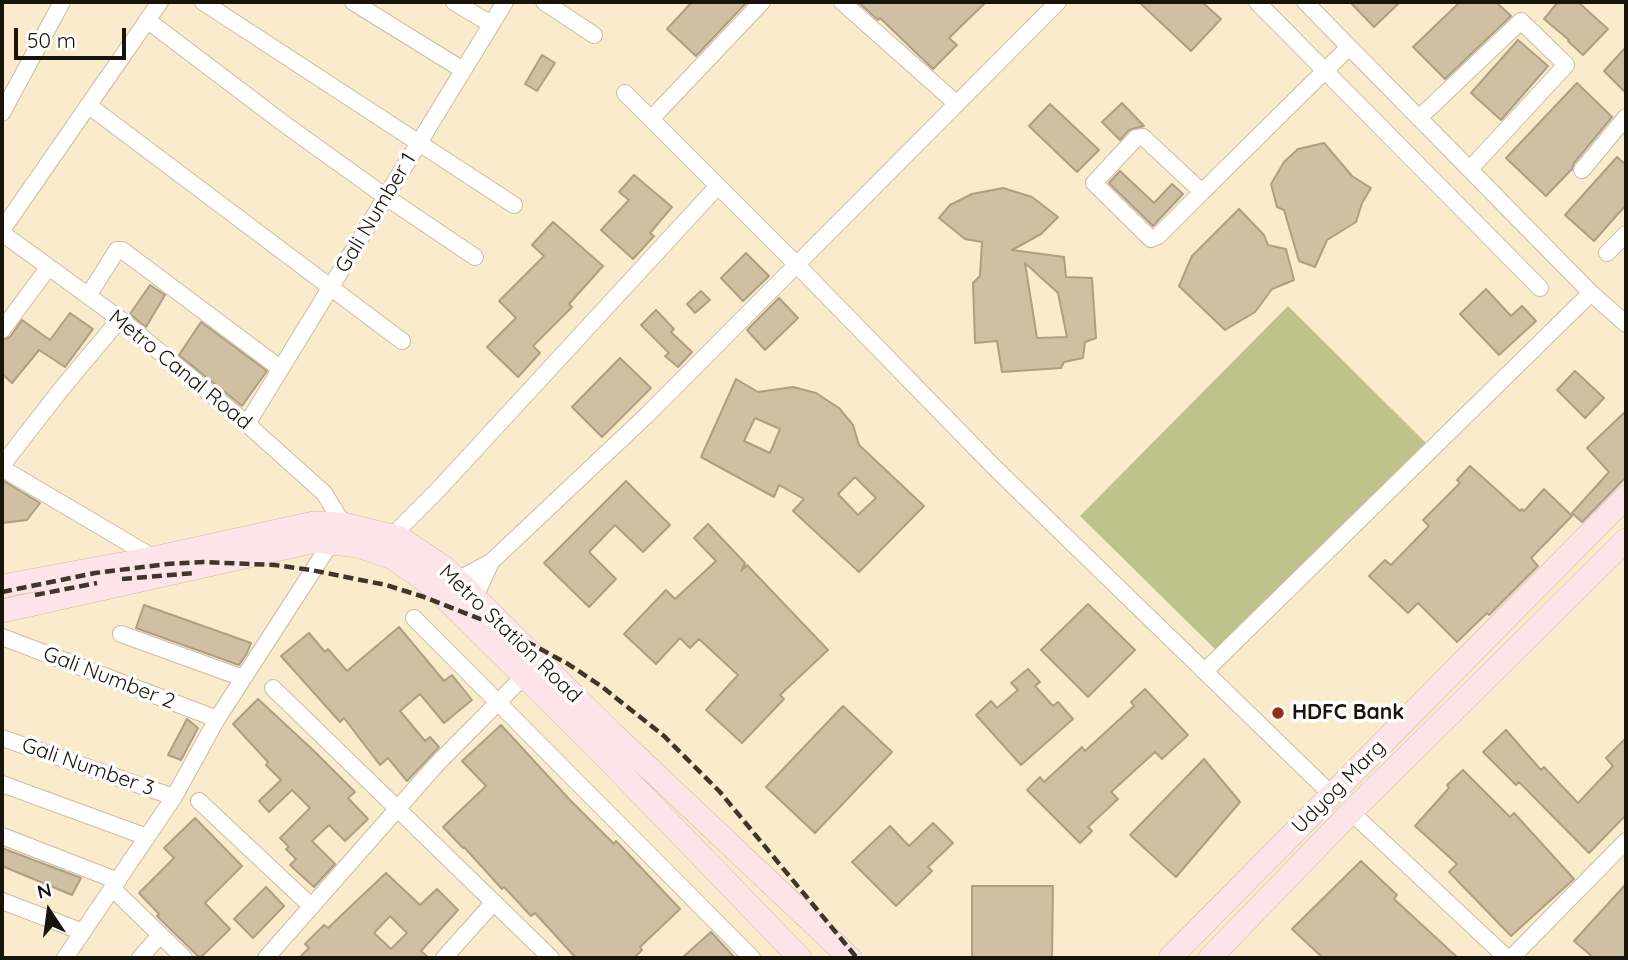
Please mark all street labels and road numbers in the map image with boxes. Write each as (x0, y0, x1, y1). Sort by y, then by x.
street label: Gali Number 1 (330, 149, 422, 277)
street label: Metro Canal Road (104, 305, 256, 435)
street label: Metro Station Road (434, 560, 586, 708)
street label: Gali Number 2 (40, 641, 178, 715)
street label: Gali Number 3 (18, 733, 158, 801)
street label: Udyog Marg (1287, 735, 1391, 839)

